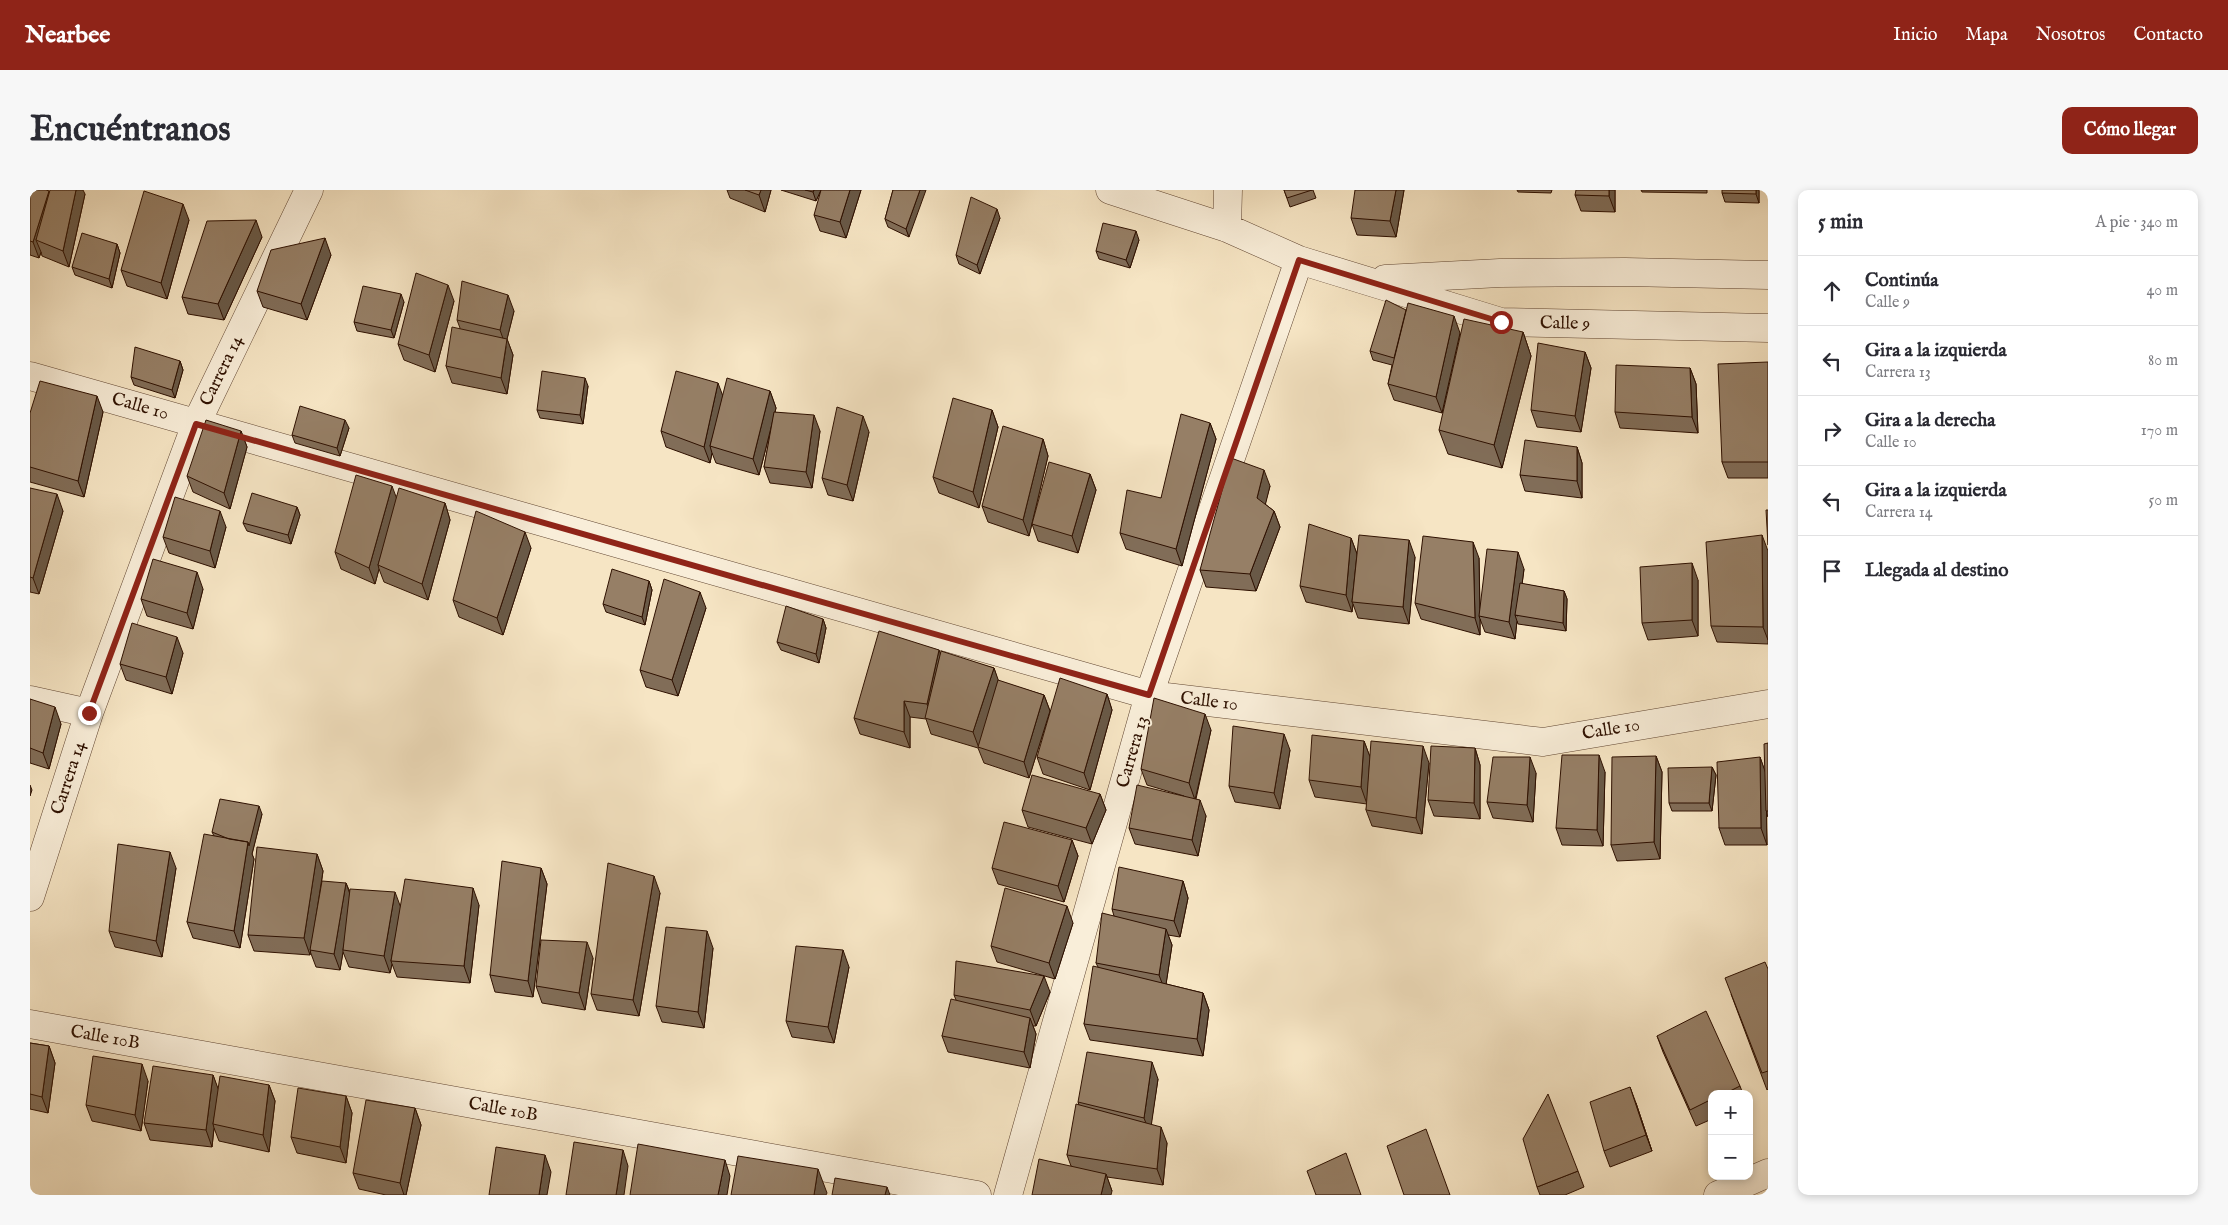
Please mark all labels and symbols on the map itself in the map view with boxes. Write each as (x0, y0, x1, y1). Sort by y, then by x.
route start (1490, 311, 1513, 334)
street label: Calle 9 (1540, 312, 1590, 336)
street label: Carrera 14 (195, 332, 249, 410)
street label: Calle 10 (109, 388, 171, 426)
street label: Calle 10 (1179, 687, 1239, 717)
route end (78, 702, 101, 725)
street label: Carrera 13 (1112, 713, 1154, 791)
street label: Calle 10 (1581, 714, 1641, 746)
street label: Carrera 14 (46, 738, 92, 818)
street label: Calle 10B (69, 1021, 142, 1055)
street label: Calle 10B (467, 1093, 540, 1127)

